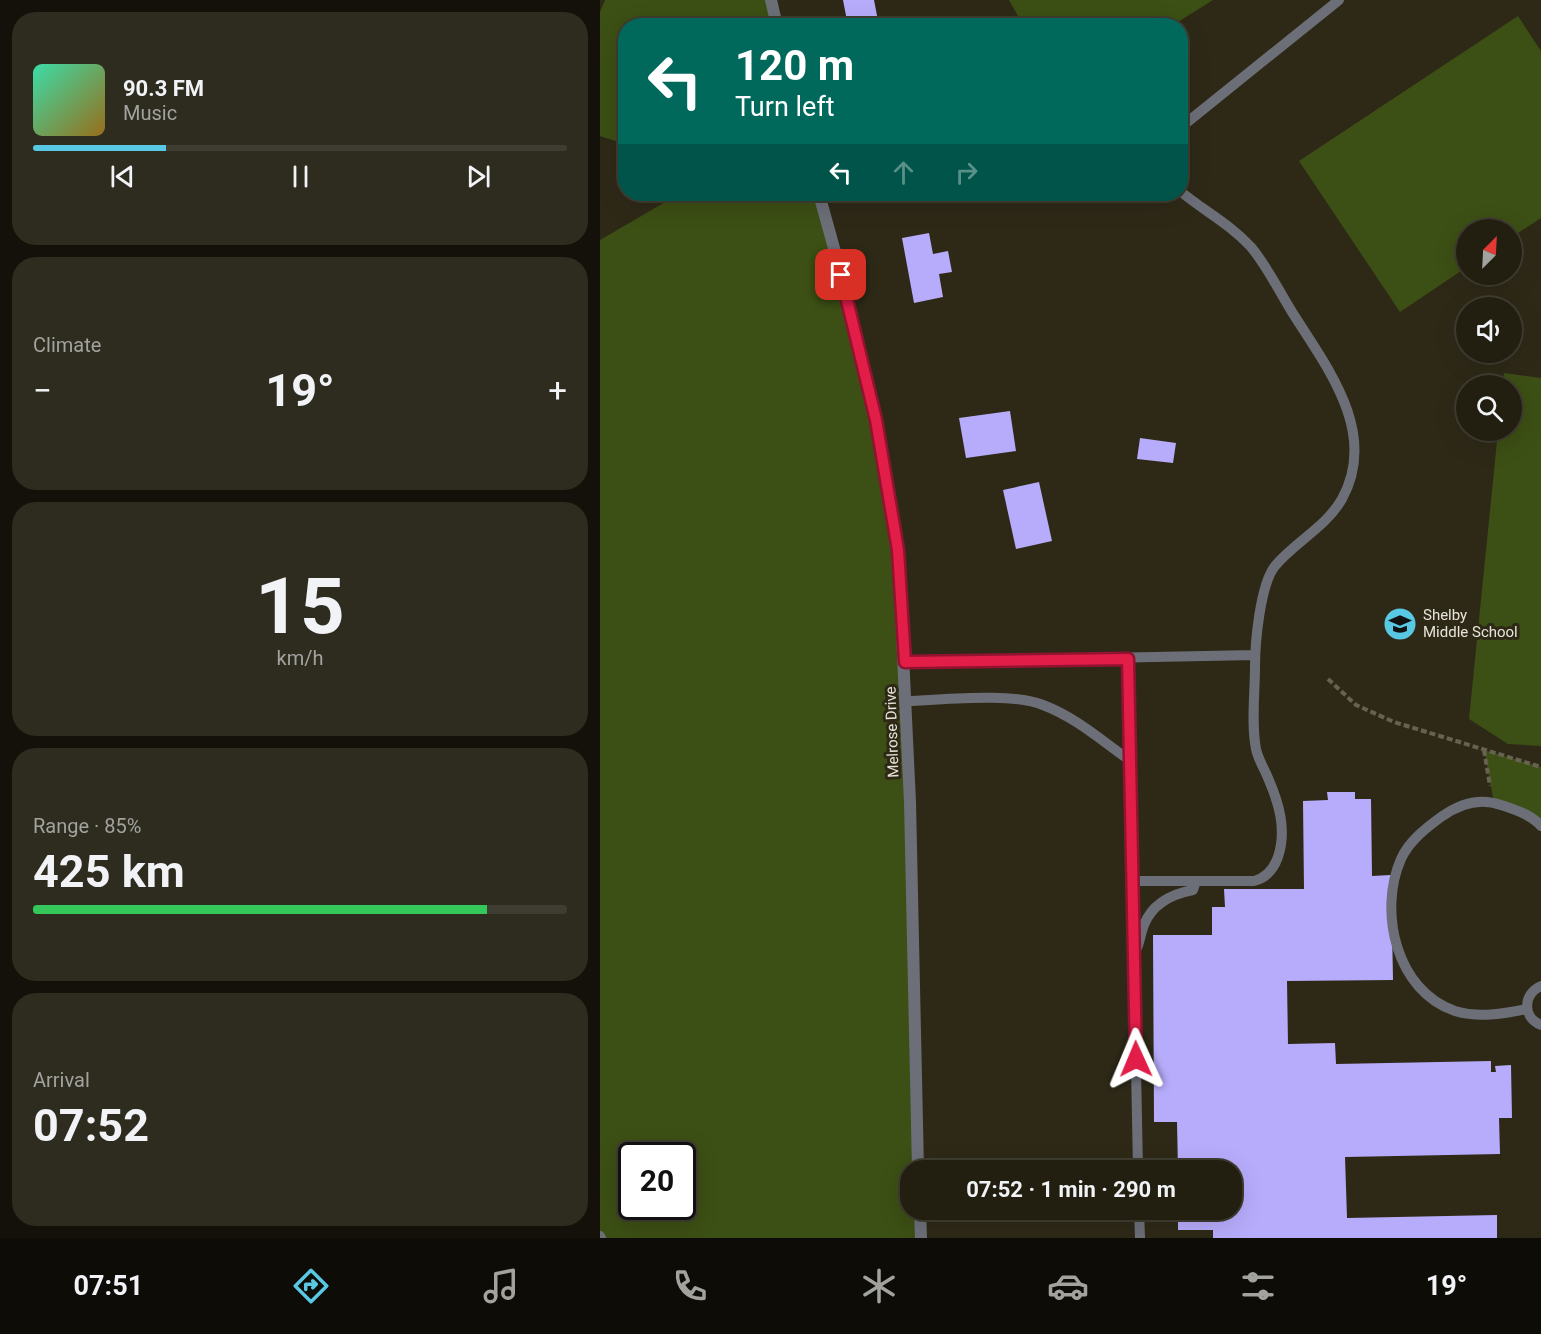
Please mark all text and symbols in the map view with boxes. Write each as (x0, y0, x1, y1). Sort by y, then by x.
text: 120 m (735, 41, 854, 90)
icon: left (636, 42, 714, 120)
text: 90.3 FM (123, 76, 204, 101)
text: Turn left (735, 91, 835, 123)
text: Music (123, 101, 177, 125)
icon: left (824, 156, 857, 189)
icon: ahead (887, 156, 920, 189)
icon: right (950, 156, 983, 189)
icon: previous (106, 160, 139, 193)
icon: pause (284, 160, 317, 193)
icon: next (462, 160, 495, 193)
north arrow (1456, 219, 1522, 285)
map controls (1456, 219, 1522, 441)
pin (815, 249, 866, 300)
icon: arrive (824, 258, 857, 291)
button: sound (1456, 297, 1522, 363)
text: Climate (33, 333, 101, 357)
text: 19° (265, 364, 335, 417)
text: − (33, 371, 52, 410)
text: + (548, 371, 567, 410)
button: search (1456, 375, 1522, 441)
text: 15 (255, 561, 345, 652)
school or university icon: Shelby Middle School (1382, 606, 1418, 642)
place label: Shelby Middle School (1423, 606, 1518, 641)
text: km/h (277, 646, 323, 670)
street label: Melrose Drive (881, 686, 903, 778)
text: Range · 85% (33, 814, 141, 838)
text: 425 km (33, 845, 185, 898)
position arrow (1104, 1027, 1168, 1091)
text: Arrival (33, 1068, 90, 1092)
text: 07:52 (33, 1099, 149, 1152)
speed limit sign: 20 (618, 1142, 696, 1220)
text: 07:52 · 1 min · 290 m (966, 1177, 1176, 1202)
icon: directions (290, 1265, 332, 1307)
icon: music (480, 1265, 522, 1307)
icon: phone (669, 1265, 711, 1307)
icon: climate (858, 1265, 900, 1307)
icon: car (1047, 1265, 1089, 1307)
icon: filters (1237, 1265, 1279, 1307)
text: 07:51 (74, 1270, 143, 1302)
text: 19° (1426, 1270, 1467, 1302)

